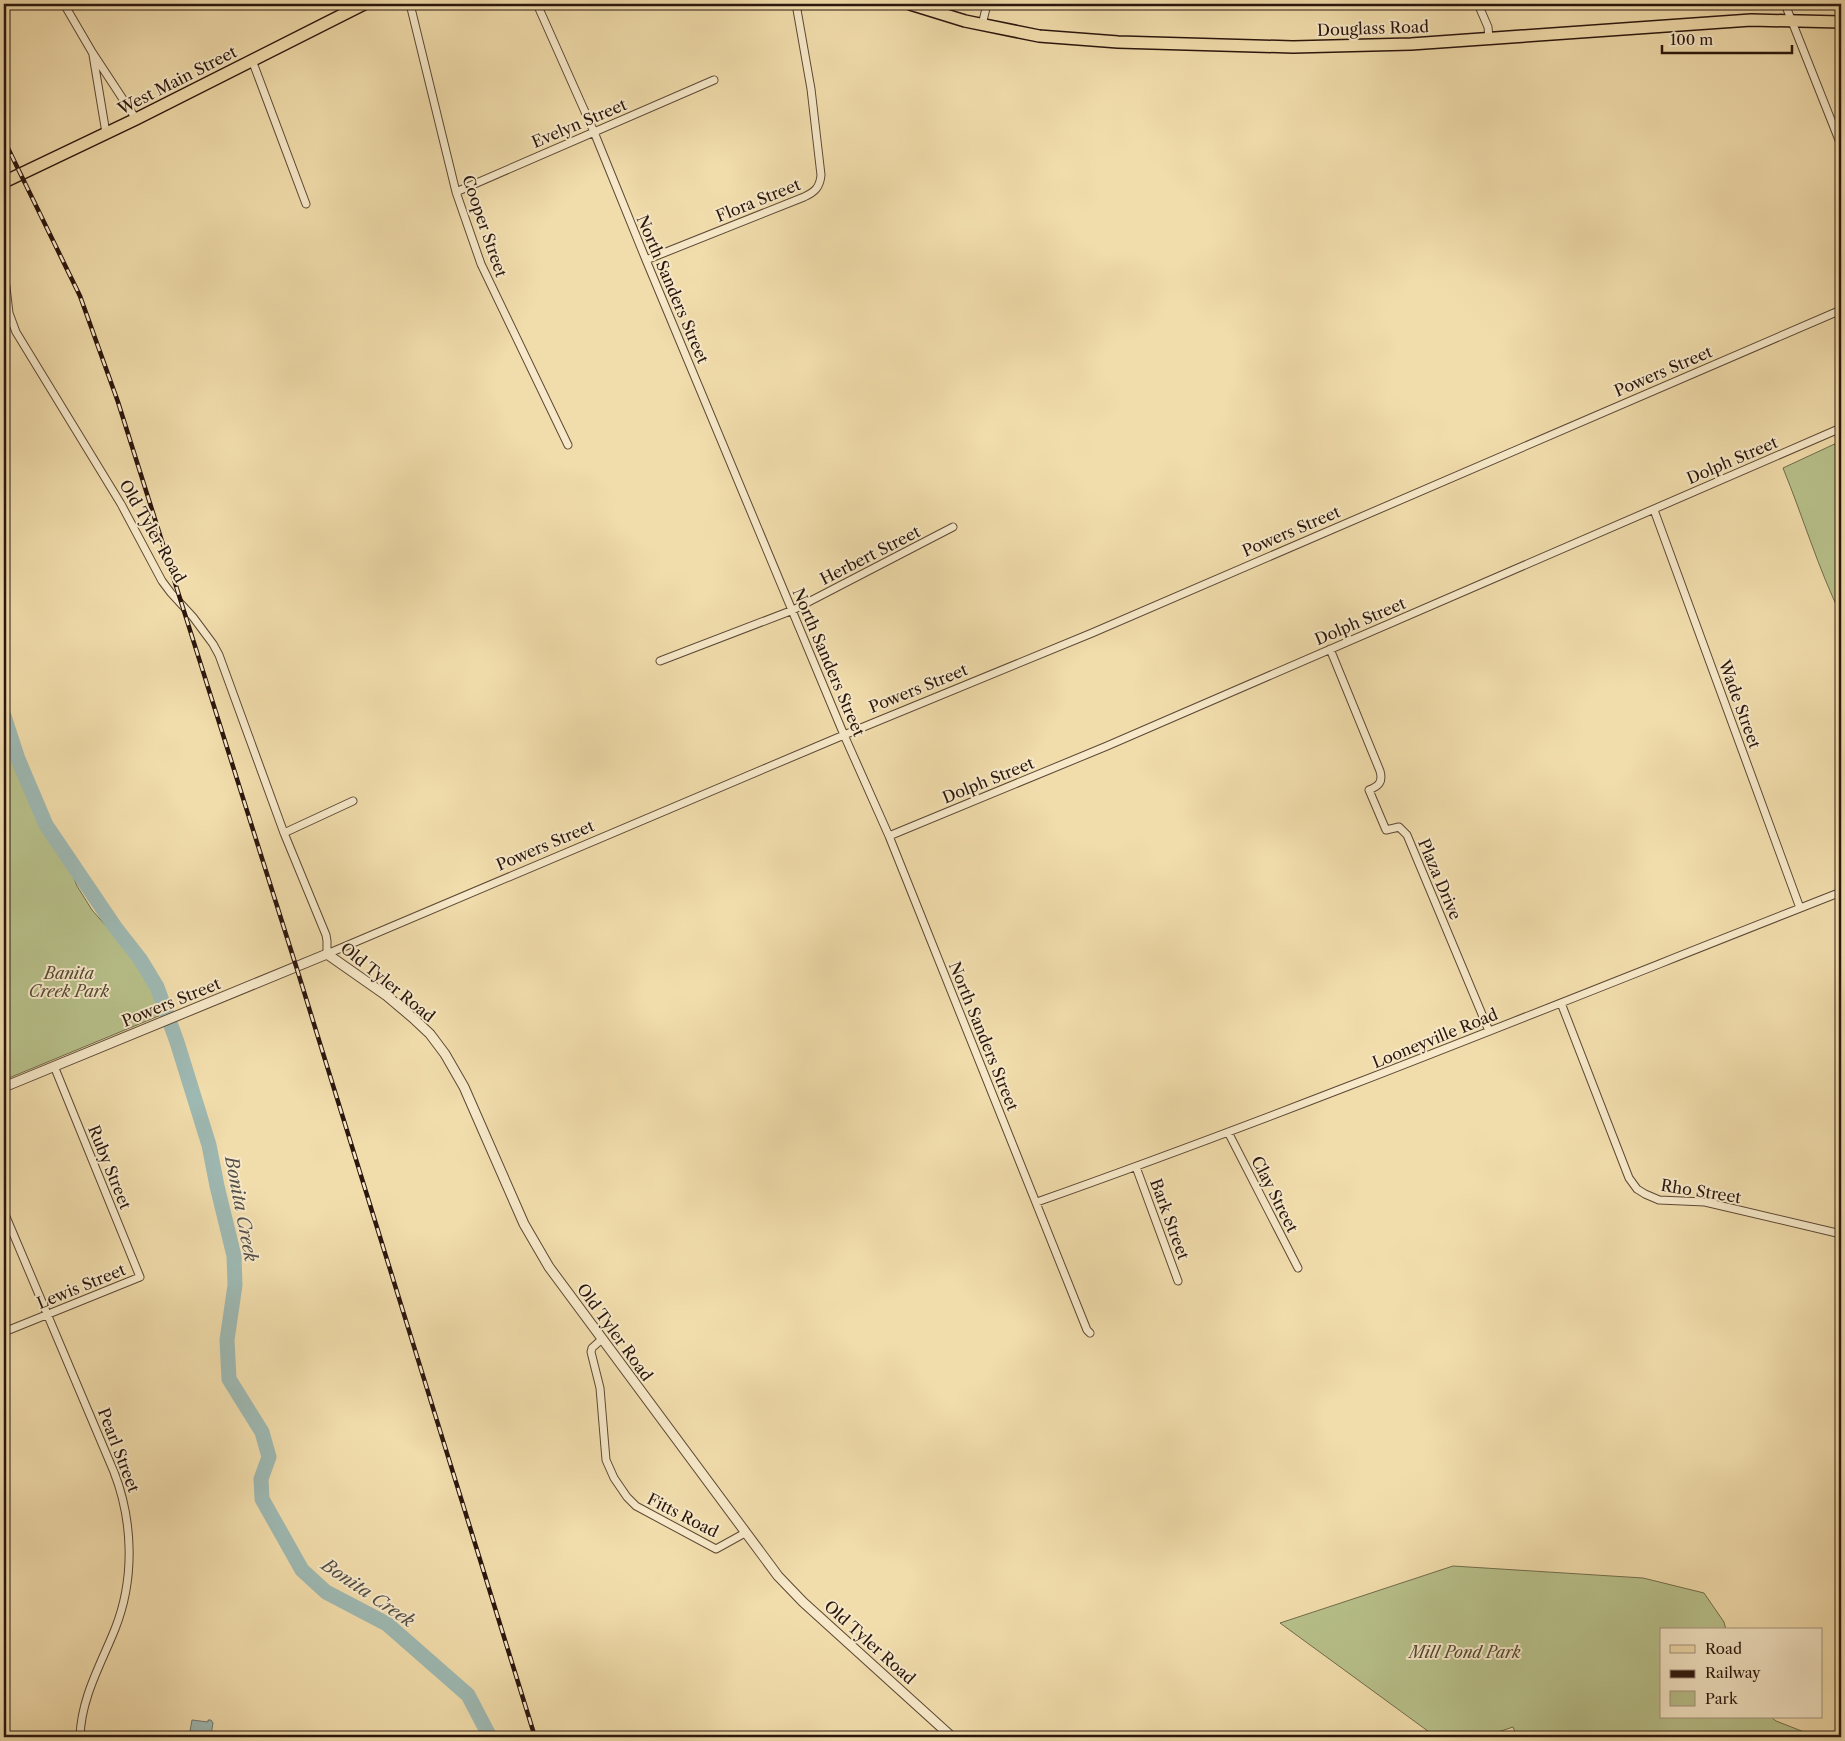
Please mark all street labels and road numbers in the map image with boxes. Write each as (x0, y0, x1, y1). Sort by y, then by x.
street label: Douglass Road (1317, 16, 1430, 40)
street label: West Main Street (113, 41, 240, 119)
street label: Evelyn Street (528, 94, 630, 152)
street label: Cooper Street (458, 172, 512, 280)
street label: Flora Street (713, 174, 804, 226)
street label: North Sanders Street (633, 212, 713, 367)
street label: Powers Street (1611, 341, 1715, 401)
street label: Dolph Street (1683, 432, 1781, 488)
street label: Old Tyler Road (115, 476, 191, 586)
street label: Powers Street (1239, 501, 1343, 561)
street label: Herbert Street (817, 521, 924, 589)
street label: North Sanders Street (789, 585, 869, 740)
street label: Dolph Street (1311, 593, 1409, 649)
street label: Wade Street (1714, 656, 1765, 751)
street label: Powers Street (866, 659, 971, 717)
street label: Dolph Street (939, 752, 1037, 807)
street label: Powers Street (493, 815, 597, 875)
street label: Plaza Drive (1414, 835, 1466, 923)
street label: Old Tyler Road (337, 938, 439, 1026)
street label: North Sanders Street (945, 958, 1023, 1114)
street label: Powers Street (119, 973, 224, 1031)
street label: Looneyville Road (1369, 1004, 1501, 1072)
street label: Ruby Street (84, 1122, 136, 1212)
street label: Clay Street (1247, 1152, 1303, 1236)
street label: Rho Street (1659, 1175, 1743, 1207)
street label: Bark Street (1146, 1176, 1194, 1263)
street label: Lewis Street (34, 1259, 129, 1313)
street label: Old Tyler Road (573, 1279, 657, 1385)
street label: Pearl Street (94, 1405, 144, 1495)
street label: Fitts Road (644, 1489, 722, 1542)
street label: Old Tyler Road (820, 1596, 920, 1688)

